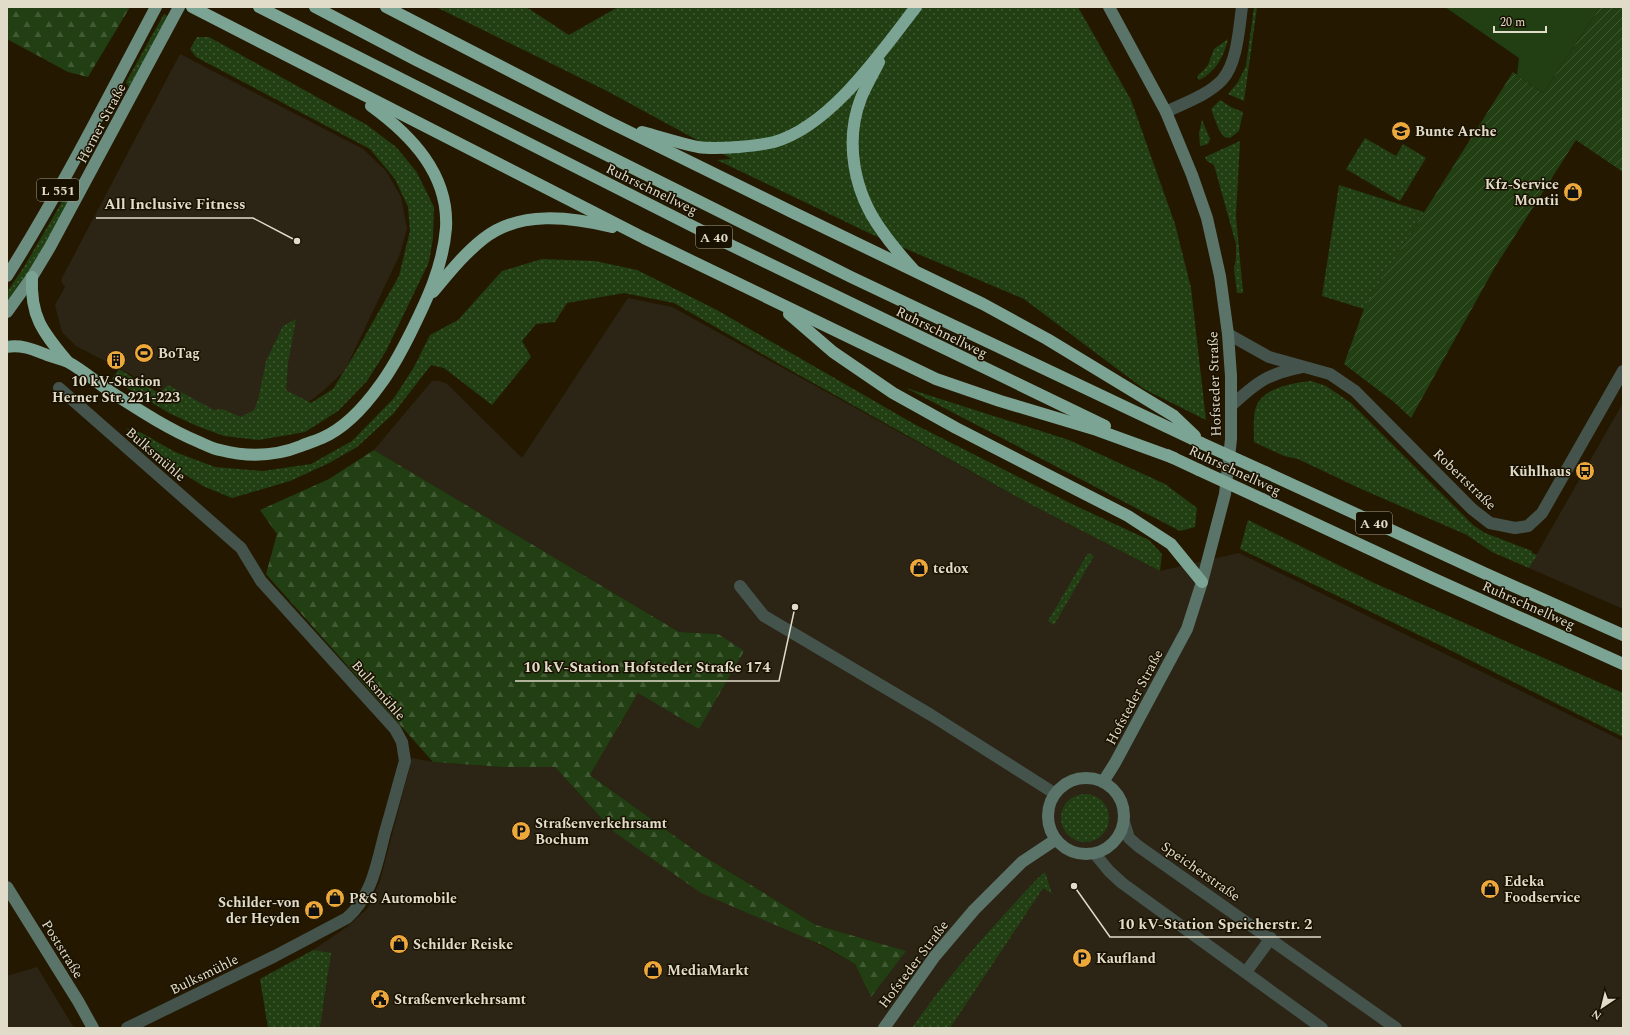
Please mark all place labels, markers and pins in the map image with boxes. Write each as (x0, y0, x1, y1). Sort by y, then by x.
school or university icon: Bunte Arche (1390, 120, 1412, 142)
place label: Bunte Arche (1415, 121, 1497, 142)
place label: Kfz-Service Montii (1485, 174, 1559, 211)
shop icon: Kfz-Service Montii (1562, 181, 1584, 203)
callout: All Inclusive Fitness (96, 191, 253, 218)
sports icon: BoTag (133, 342, 155, 364)
place label: BoTag (158, 343, 200, 364)
building icon: 10 kV-Station Herner Str. 221-223 (105, 349, 127, 371)
place label: 10 kV-Station Herner Str. 221-223 (52, 371, 180, 408)
bus stop icon: Kühlhaus (1574, 460, 1596, 482)
place label: Kühlhaus (1509, 461, 1571, 482)
shop icon: tedox (908, 557, 930, 579)
place label: tedox (933, 558, 969, 579)
callout: 10 kV-Station Hofsteder Straße 174 (515, 654, 779, 681)
place label: Straßenverkehrsamt Bochum (535, 813, 668, 850)
parking icon: Straßenverkehrsamt Bochum (510, 820, 532, 842)
place label: Edeka Foodservice (1504, 871, 1581, 908)
shop icon: Edeka Foodservice (1479, 878, 1501, 900)
shop icon: P&S Automobile (324, 887, 346, 909)
place label: P&S Automobile (349, 888, 457, 909)
place label: Schilder-von der Heyden (218, 892, 300, 929)
shop icon: Schilder-von der Heyden (303, 899, 325, 921)
callout: 10 kV-Station Speicherstr. 2 (1110, 910, 1321, 937)
shop icon: Schilder Reiske (388, 933, 410, 955)
place label: Schilder Reiske (413, 934, 513, 955)
parking icon: Kaufland (1071, 947, 1093, 969)
place label: Kaufland (1096, 948, 1156, 969)
shop icon: MediaMarkt (642, 959, 664, 981)
place label: MediaMarkt (667, 960, 749, 981)
public building icon: Straßenverkehrsamt (369, 988, 391, 1010)
place label: Straßenverkehrsamt (394, 989, 527, 1010)

